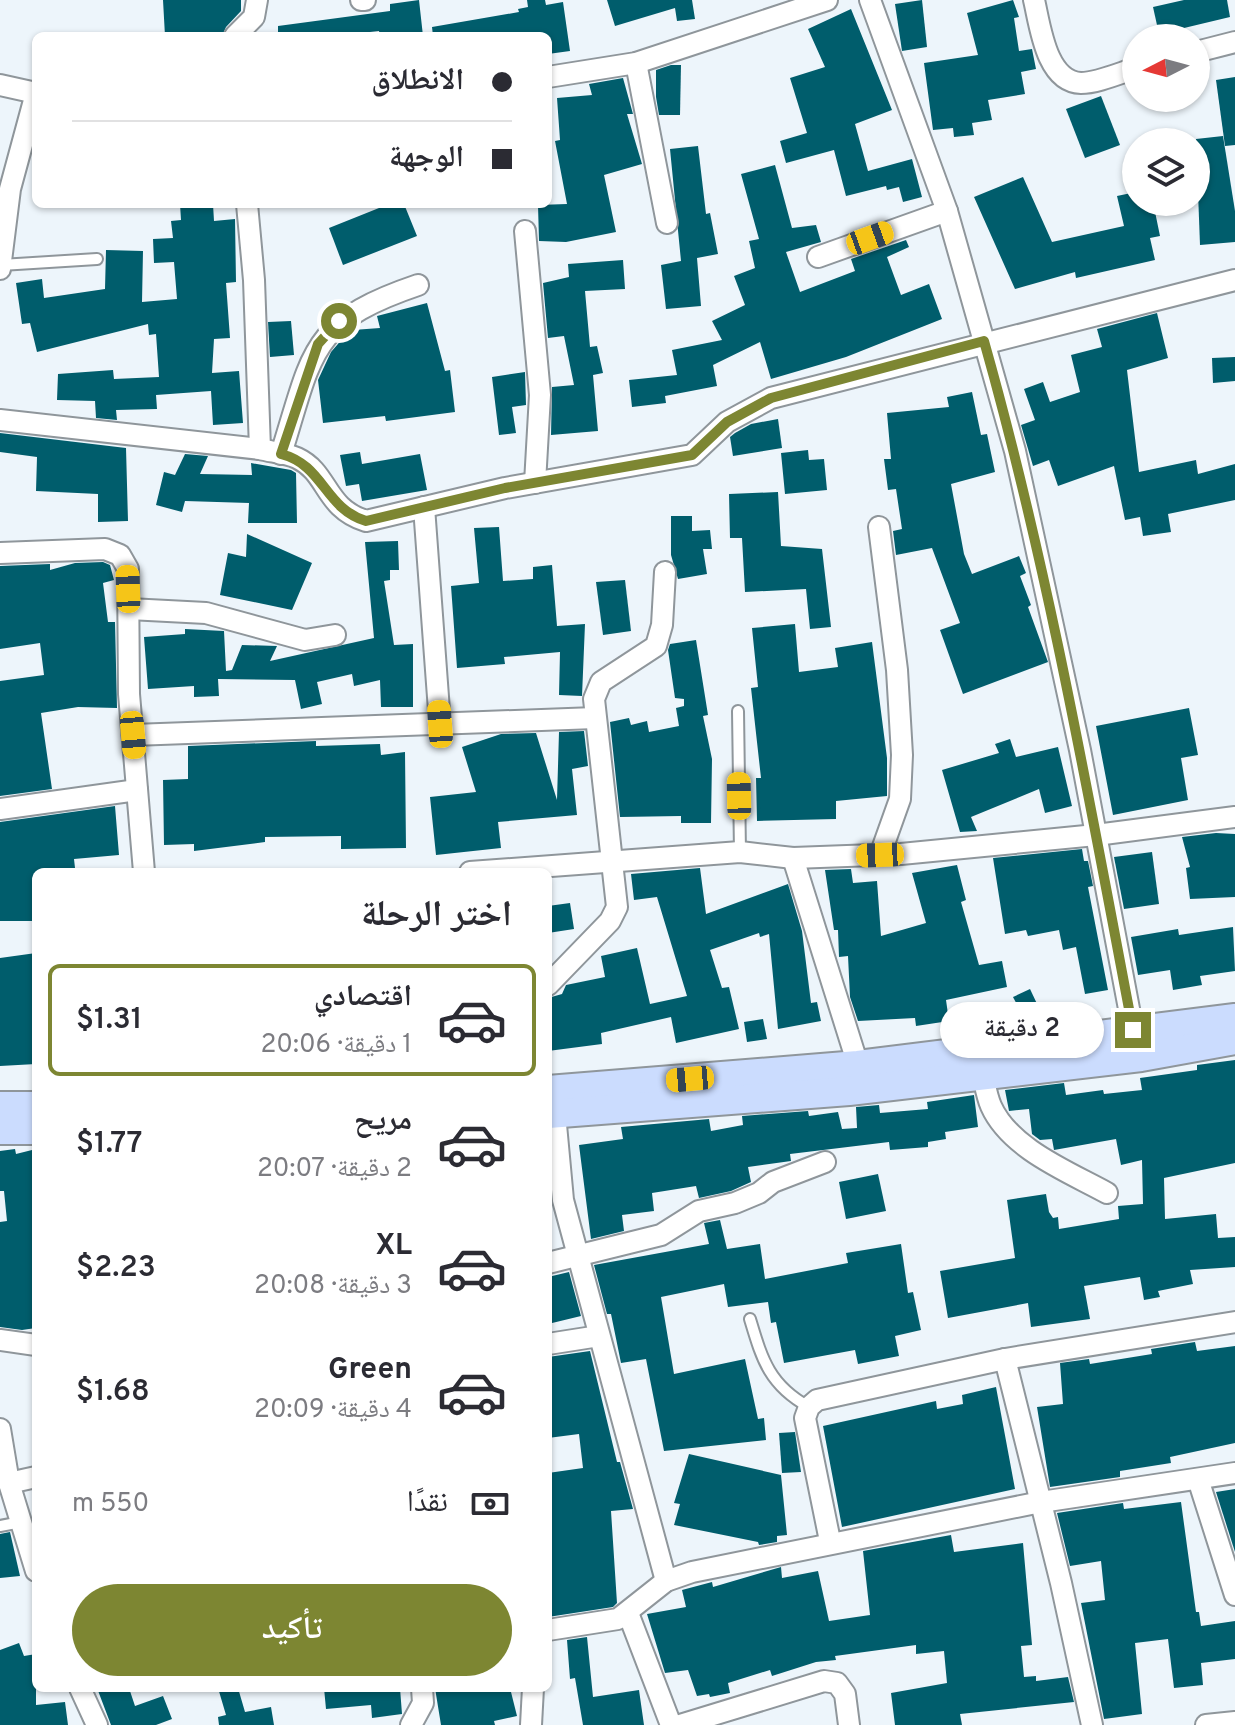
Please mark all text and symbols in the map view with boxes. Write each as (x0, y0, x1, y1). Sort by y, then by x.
north arrow (1122, 24, 1210, 112)
map controls (1122, 24, 1210, 216)
text: الانطلاق (371, 63, 464, 100)
button: layers (1122, 128, 1210, 216)
text: الوجهة (389, 140, 464, 177)
car (843, 219, 897, 257)
route start (321, 303, 357, 339)
car (115, 565, 141, 613)
car (426, 699, 454, 749)
car (119, 710, 147, 760)
car (727, 772, 751, 820)
car (856, 842, 904, 868)
text: اختر الرحلة (361, 893, 512, 939)
text: اقتصادي (314, 979, 412, 1016)
icon: car (436, 984, 508, 1056)
text: $1.31 (76, 1002, 143, 1039)
callout: 2 دقيقة (941, 1002, 1105, 1058)
route end (1115, 1012, 1151, 1048)
text: 2 دقيقة (984, 1013, 1060, 1046)
text: 1 دقيقة · 20:06 (260, 1029, 412, 1062)
car (665, 1065, 715, 1093)
text: مريح (354, 1103, 412, 1140)
icon: car (436, 1108, 508, 1180)
text: $1.77 (76, 1126, 142, 1163)
text: 2 دقيقة · 20:07 (257, 1153, 412, 1186)
text: XL (375, 1228, 412, 1265)
icon: car (436, 1232, 508, 1304)
text: $2.23 (76, 1250, 156, 1287)
text: 3 دقيقة · 20:08 (254, 1270, 412, 1303)
text: Green (328, 1352, 412, 1389)
icon: car (436, 1356, 508, 1428)
text: $1.68 (76, 1374, 150, 1411)
text: 4 دقيقة · 20:09 (254, 1394, 412, 1427)
icon: cash (468, 1482, 512, 1526)
text: نقدًا (407, 1485, 448, 1522)
text: 550 m (72, 1488, 149, 1521)
button: تأكيد (72, 1584, 512, 1676)

